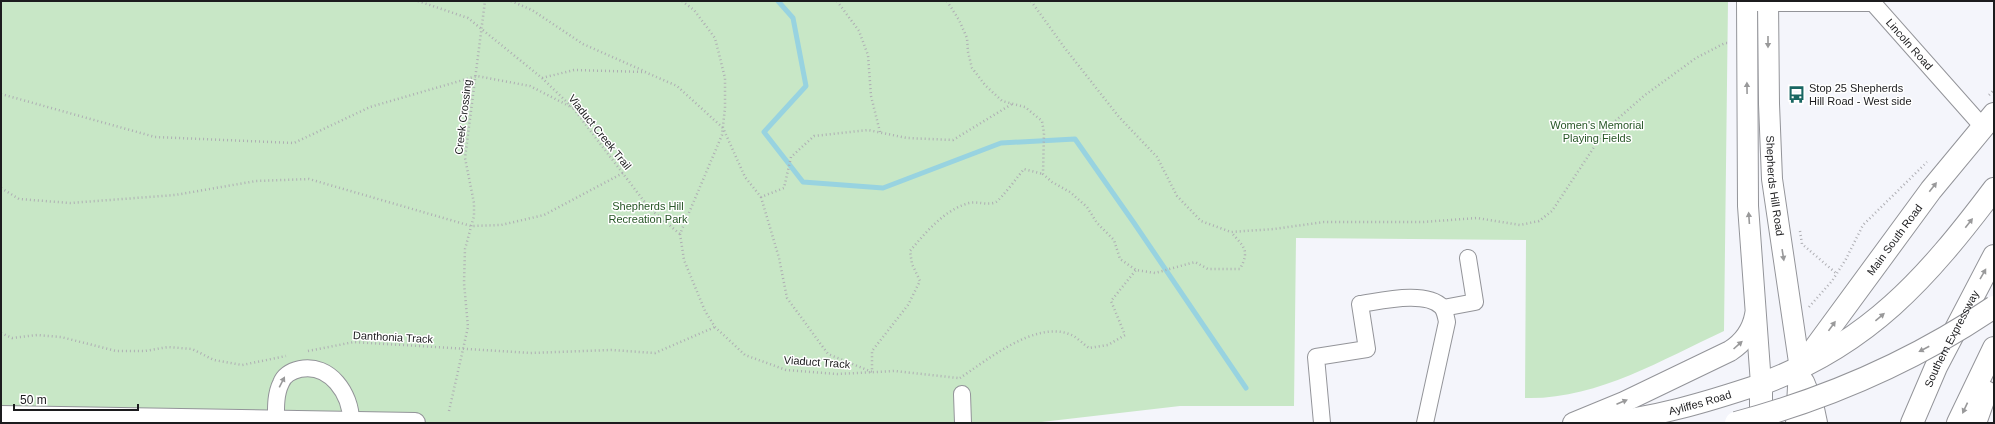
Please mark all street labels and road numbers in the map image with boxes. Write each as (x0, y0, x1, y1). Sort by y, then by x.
street label: Lincoln Road (1884, 16, 1935, 72)
street label: Creek Crossing (452, 79, 474, 155)
street label: Viaduct Creek Trail (566, 92, 634, 172)
street label: Shepherds Hill Road (1764, 135, 1786, 237)
street label: Main South Road (1865, 202, 1925, 278)
street label: Southern Expressway (1922, 288, 1981, 389)
street label: Danthonia Track (353, 329, 434, 345)
street label: Viaduct Track (783, 354, 851, 370)
street label: Ayliffes Road (1667, 388, 1733, 417)

